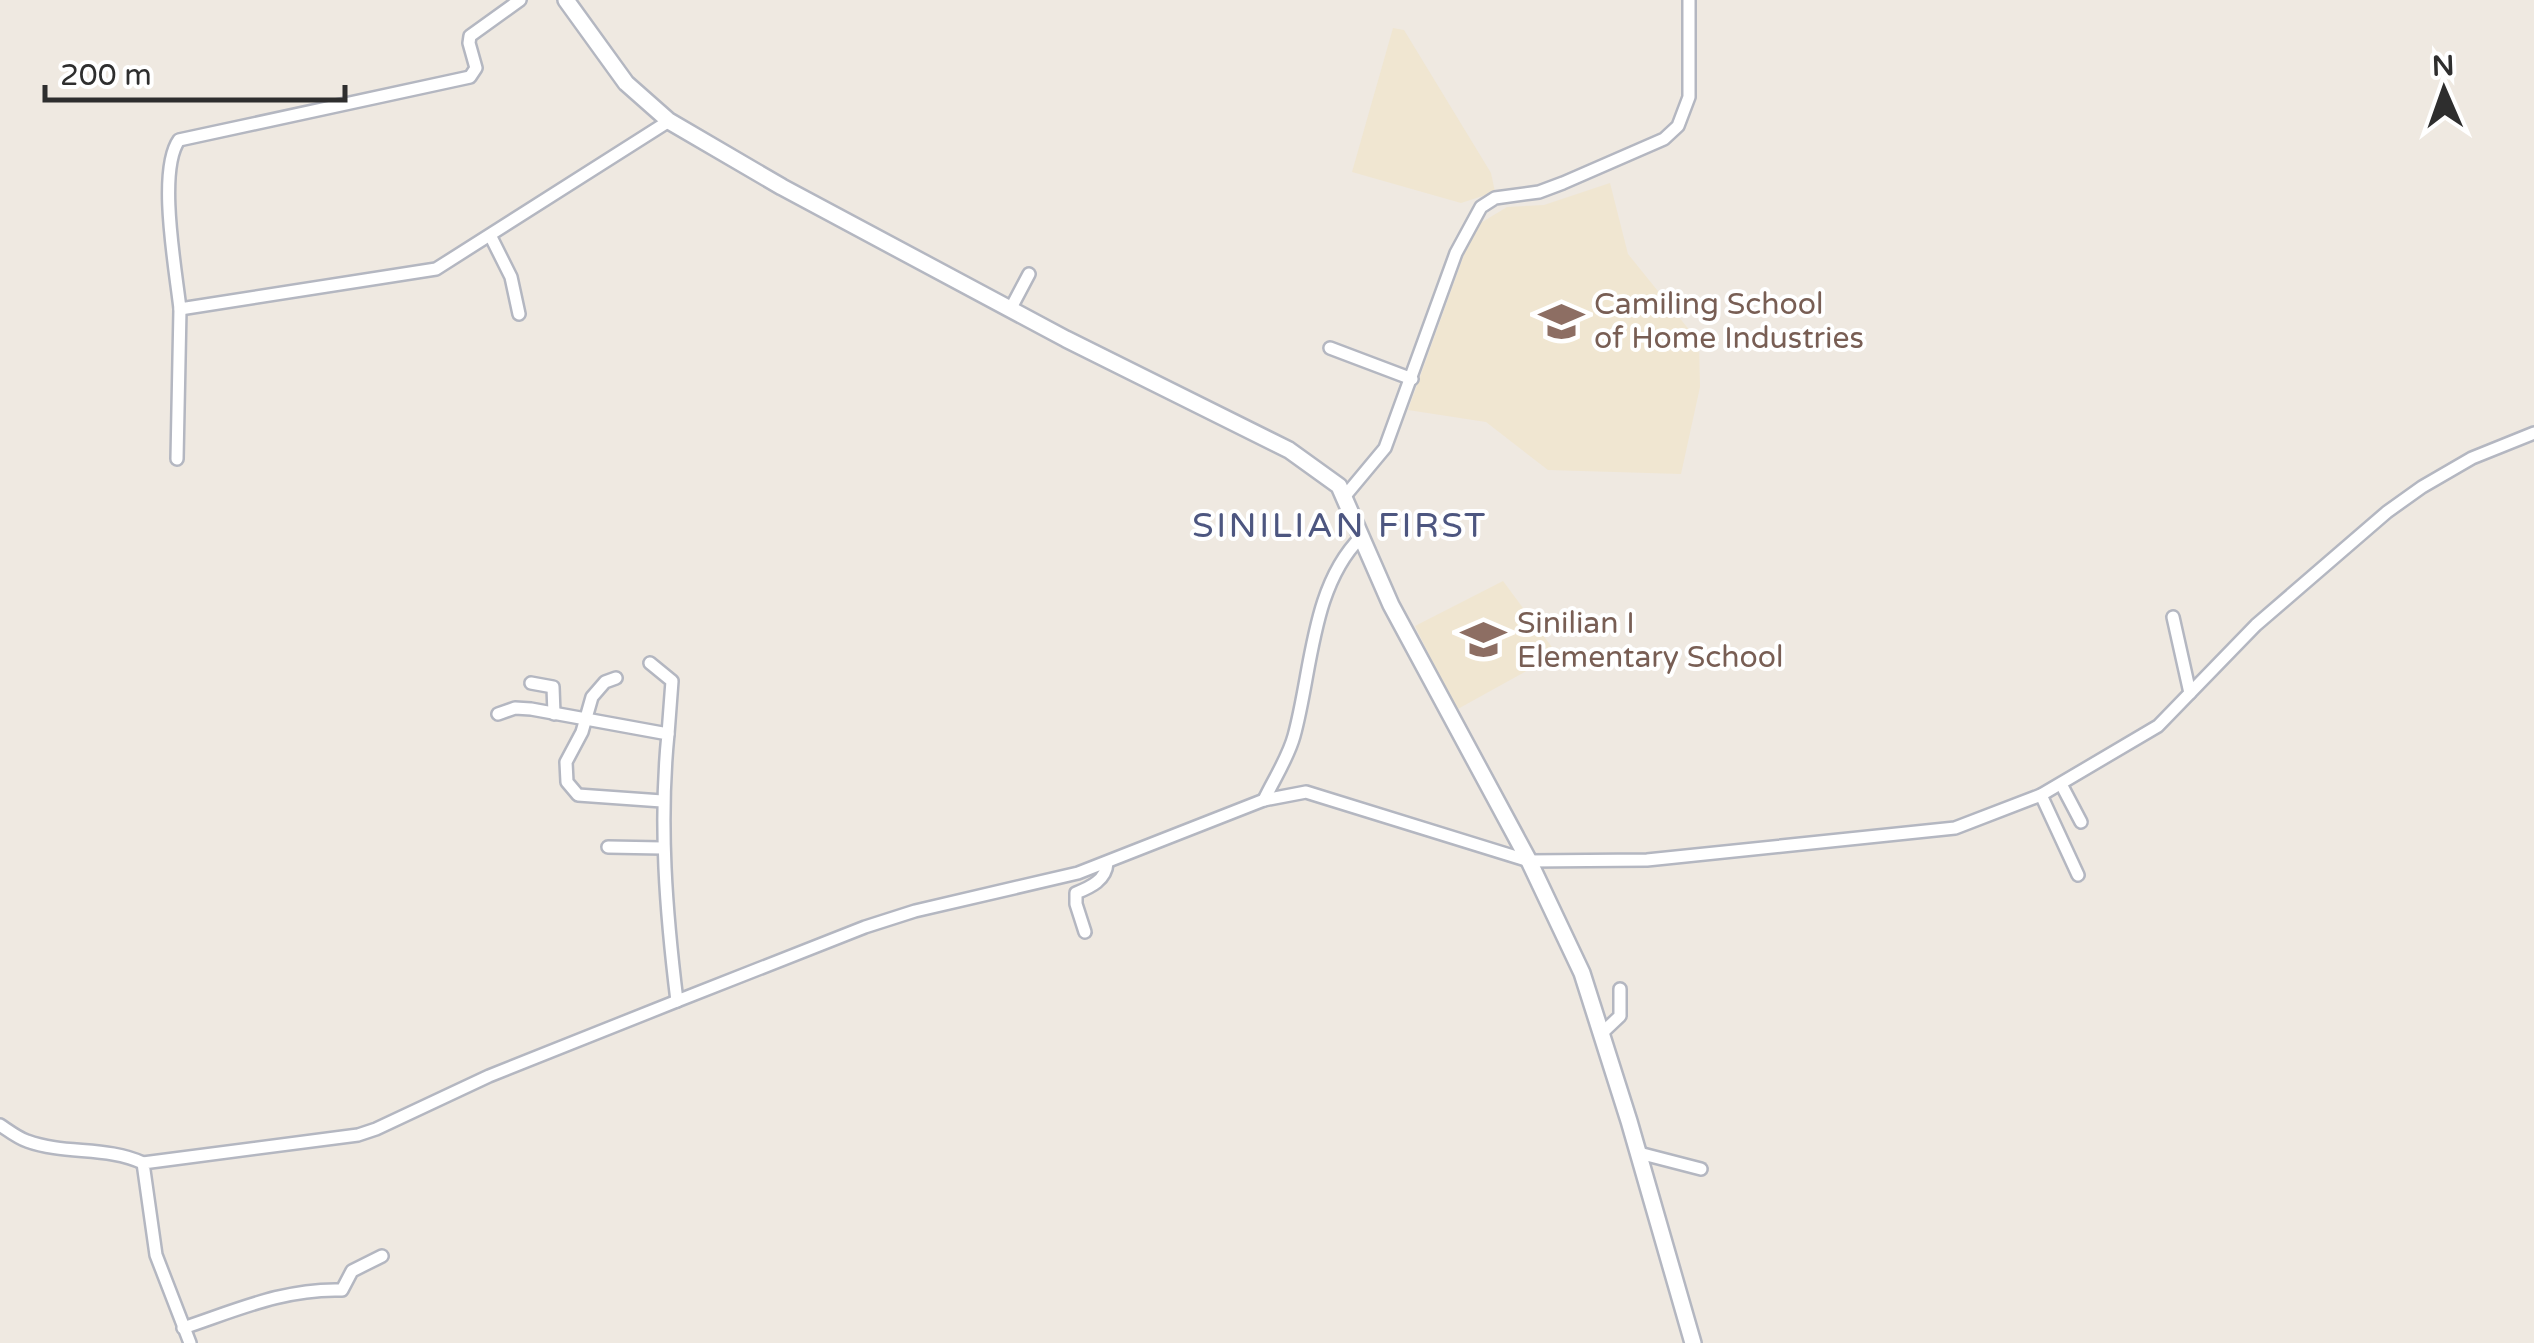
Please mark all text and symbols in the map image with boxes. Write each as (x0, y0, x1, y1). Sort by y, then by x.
scale bar (45, 40, 345, 102)
north arrow (2394, 40, 2494, 140)
text: N (2431, 49, 2455, 83)
text: 200 m (60, 57, 152, 94)
place label: Camiling School of Home Industries (1594, 286, 1864, 357)
school or university icon: Camiling School of Home Industries (1537, 297, 1585, 345)
district label: SINILIAN FIRST (1192, 505, 1488, 547)
place label: Sinilian I Elementary School (1517, 605, 1783, 676)
school or university icon: Sinilian I Elementary School (1460, 616, 1508, 664)

